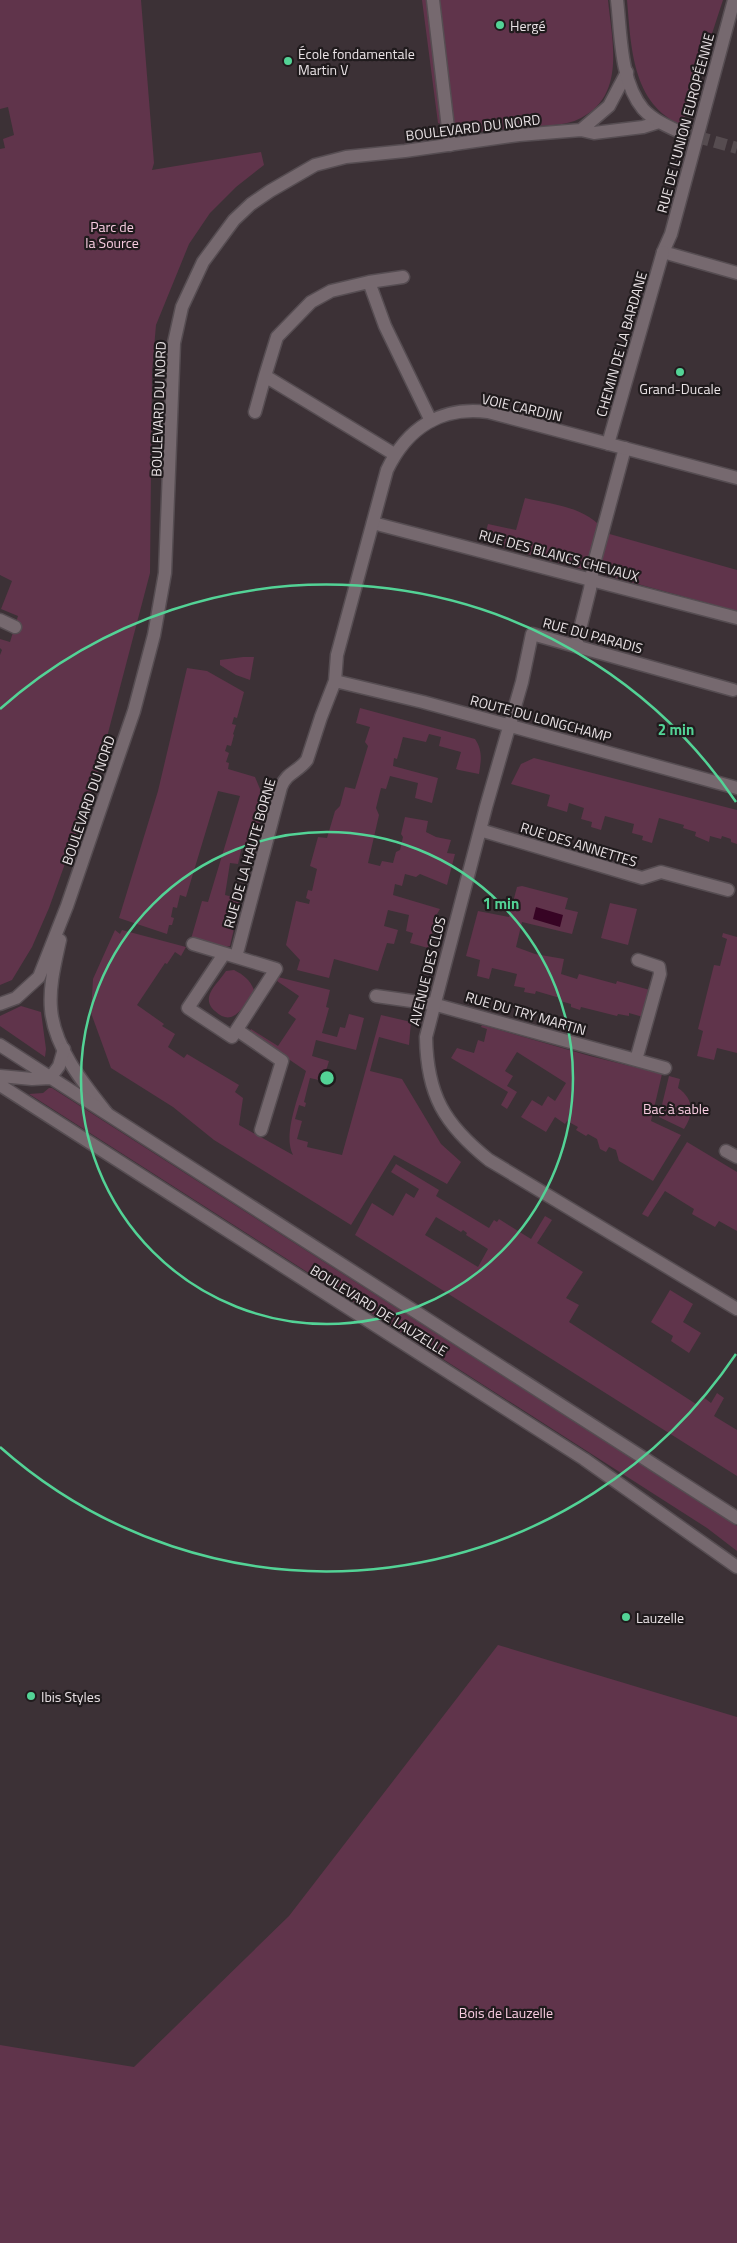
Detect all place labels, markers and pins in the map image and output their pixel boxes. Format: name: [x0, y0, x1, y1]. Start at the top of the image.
place label: Hergé: [510, 15, 545, 36]
marker: Hergé: [494, 19, 506, 31]
place label: École fondamentale Martin V: [298, 43, 415, 80]
marker: École fondamentale Martin V: [282, 55, 294, 67]
marker: Grand-Ducale: [674, 366, 686, 378]
place label: Grand-Ducale: [639, 378, 721, 399]
centre of rings: [318, 1069, 336, 1087]
place label: Lauzelle: [636, 1607, 684, 1628]
marker: Lauzelle: [620, 1611, 632, 1623]
place label: Ibis Styles: [41, 1686, 100, 1707]
marker: Ibis Styles: [25, 1690, 37, 1702]

